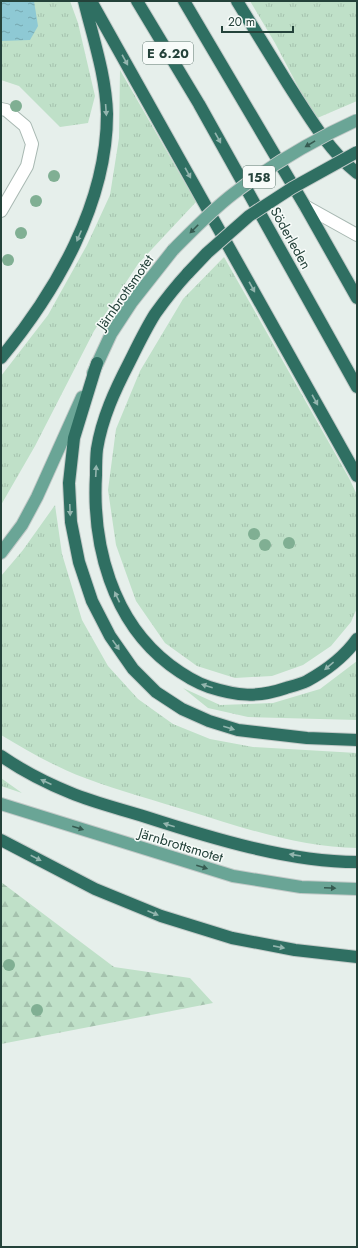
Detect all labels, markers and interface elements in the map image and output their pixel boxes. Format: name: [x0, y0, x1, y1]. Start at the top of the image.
scale bar: [222, 8, 293, 34]
text: 20 m: [228, 13, 255, 31]
road number: E 6.20: [143, 42, 193, 64]
one-way arrow: [121, 54, 128, 66]
one-way arrow: [102, 104, 109, 116]
one-way arrow: [214, 132, 221, 144]
one-way arrow: [304, 141, 316, 148]
road number: 158: [243, 166, 275, 188]
one-way arrow: [185, 167, 192, 179]
street label: Söderleden: [266, 203, 316, 273]
one-way arrow: [189, 224, 199, 234]
one-way arrow: [75, 230, 82, 242]
street label: Järnbrottsmotet: [91, 250, 159, 335]
one-way arrow: [248, 281, 255, 293]
one-way arrow: [312, 394, 318, 406]
one-way arrow: [93, 464, 99, 477]
one-way arrow: [67, 504, 74, 516]
one-way arrow: [114, 592, 120, 603]
one-way arrow: [112, 639, 120, 650]
one-way arrow: [324, 661, 334, 670]
one-way arrow: [201, 683, 213, 689]
one-way arrow: [223, 725, 235, 731]
one-way arrow: [41, 779, 52, 785]
one-way arrow: [163, 821, 175, 827]
street label: Järnbrottsmotet: [134, 822, 226, 868]
one-way arrow: [73, 825, 85, 831]
one-way arrow: [289, 852, 301, 858]
one-way arrow: [30, 855, 41, 861]
one-way arrow: [197, 864, 209, 870]
one-way arrow: [324, 885, 336, 892]
one-way arrow: [148, 910, 159, 916]
one-way arrow: [273, 944, 285, 950]

